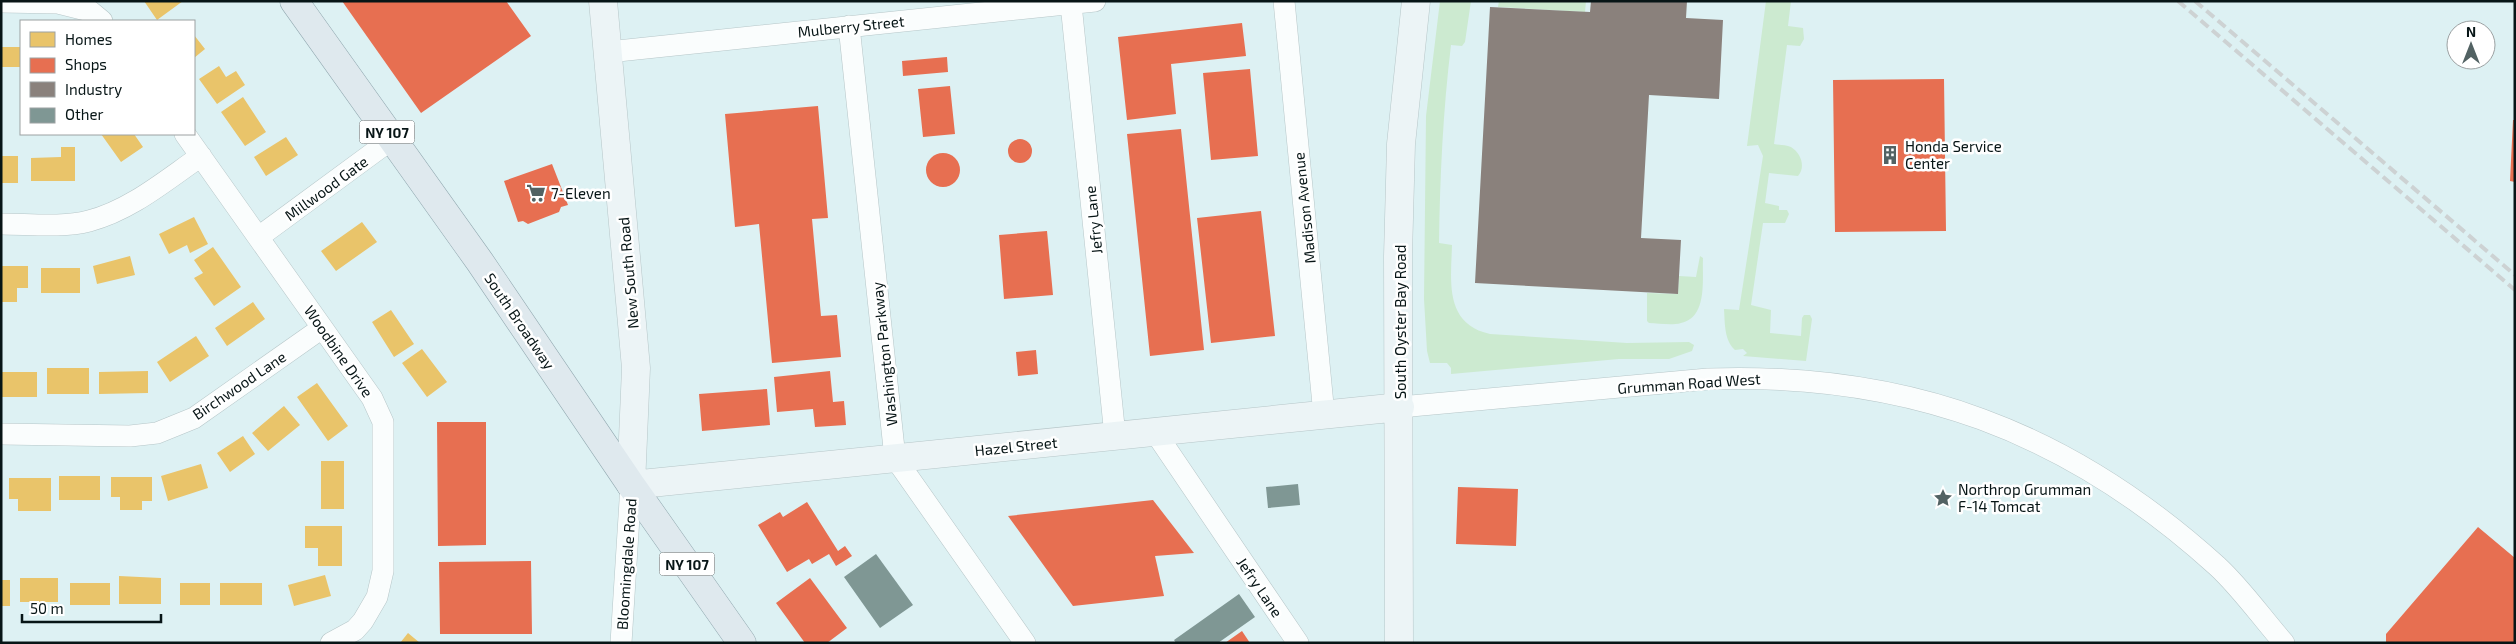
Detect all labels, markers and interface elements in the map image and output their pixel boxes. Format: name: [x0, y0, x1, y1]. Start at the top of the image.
street label: Mulberry Street: [797, 11, 906, 41]
legend: [20, 20, 195, 135]
north arrow: [2446, 20, 2496, 70]
text: N: [2466, 23, 2476, 40]
text: Homes: [65, 30, 112, 48]
text: Shops: [65, 55, 107, 73]
text: Industry: [65, 80, 122, 98]
text: Other: [65, 105, 104, 123]
road number: NY 107: [360, 120, 414, 144]
place label: Honda Service Center: [1905, 137, 2002, 172]
building icon: Honda Service Center: [1879, 144, 1901, 166]
street label: Madison Avenue: [1289, 151, 1319, 265]
street label: Millwood Gate: [281, 152, 371, 224]
supermarket icon: 7-Eleven: [525, 182, 547, 204]
place label: 7-Eleven: [551, 184, 611, 202]
street label: Jefry Lane: [1080, 185, 1106, 255]
street label: New South Road: [614, 217, 642, 329]
street label: South Oyster Bay Road: [1391, 245, 1409, 399]
street label: South Broadway: [481, 269, 559, 373]
street label: Washington Parkway: [867, 281, 901, 427]
street label: Woodbine Drive: [301, 302, 377, 400]
street label: Birchwood Lane: [189, 347, 289, 423]
street label: Grumman Road West: [1617, 369, 1762, 397]
street label: Hazel Street: [974, 433, 1059, 459]
place label: Northrop Grumman F-14 Tomcat: [1958, 480, 2091, 515]
place icon: Northrop Grumman F-14 Tomcat: [1932, 487, 1954, 509]
street label: Bloomingdale Road: [612, 498, 640, 630]
road number: NY 107: [660, 552, 714, 576]
street label: Jefry Lane: [1233, 554, 1287, 620]
scale bar: [22, 592, 161, 624]
text: 50 m: [30, 599, 64, 617]

